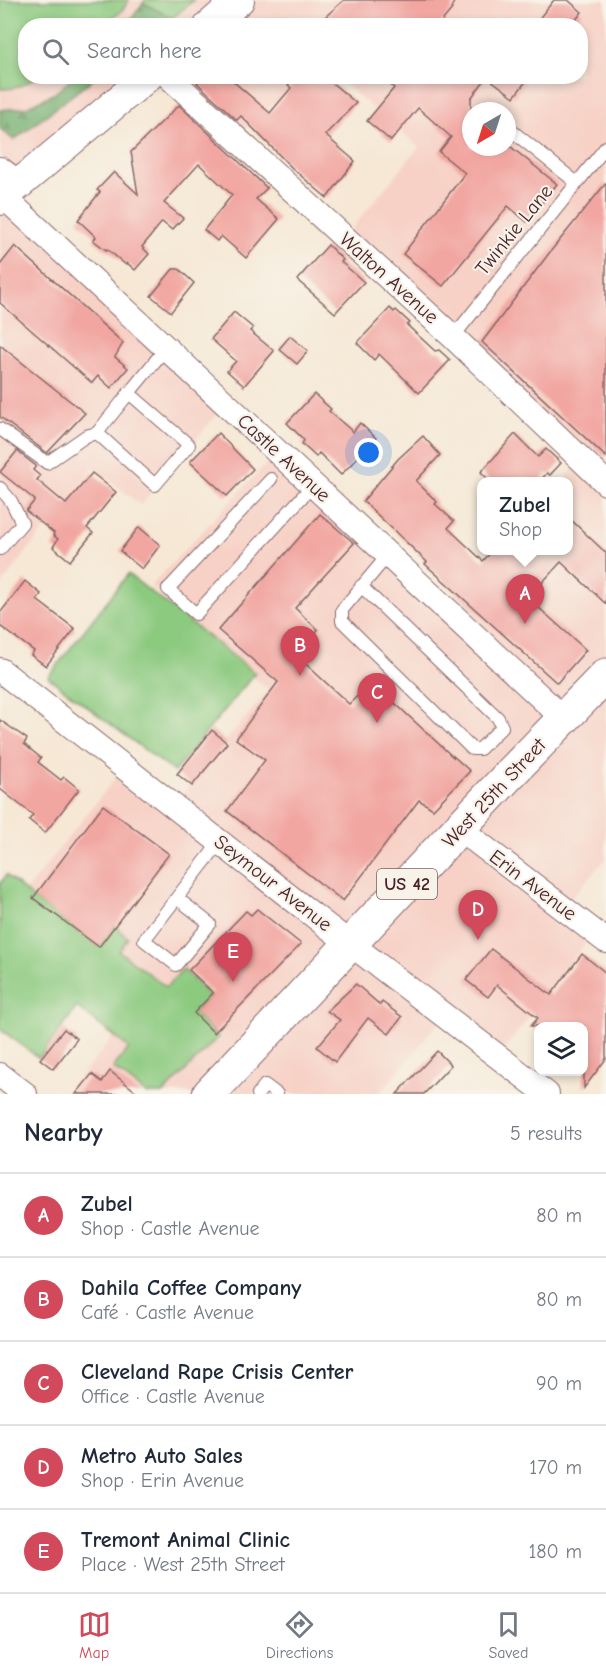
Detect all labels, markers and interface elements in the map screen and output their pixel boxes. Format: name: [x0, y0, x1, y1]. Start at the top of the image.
search box: [18, 18, 588, 84]
icon: search: [39, 35, 72, 68]
text: Search here: [87, 38, 202, 64]
north arrow: [462, 102, 516, 156]
street label: Twinkie Lane: [470, 180, 558, 280]
street label: Walton Avenue: [335, 228, 443, 328]
street label: Castle Avenue: [233, 409, 335, 507]
your location: [354, 438, 383, 467]
popup: [477, 477, 573, 555]
text: Zubel: [499, 492, 551, 518]
text: Shop: [499, 518, 542, 541]
pin: A: [506, 574, 544, 624]
pin: B: [280, 626, 320, 676]
pin: C: [358, 674, 397, 723]
street label: West 25th Street: [437, 733, 551, 852]
street label: Seymour Avenue: [210, 830, 336, 936]
street label: Erin Avenue: [485, 845, 581, 925]
road number: US 42: [377, 869, 437, 899]
pin: D: [458, 890, 498, 940]
pin: E: [214, 932, 252, 982]
map controls: [534, 1022, 588, 1076]
button: layers: [534, 1022, 588, 1076]
text: Nearby: [24, 1118, 103, 1148]
text: 5 results: [510, 1122, 582, 1145]
text: Zubel: [81, 1191, 133, 1217]
text: A: [38, 1204, 49, 1227]
text: 80 m: [536, 1204, 582, 1227]
text: Shop · Castle Avenue: [81, 1217, 259, 1240]
text: Dahila Coffee Company: [81, 1275, 301, 1301]
text: B: [37, 1288, 50, 1311]
text: 80 m: [536, 1288, 582, 1311]
text: Café · Castle Avenue: [81, 1301, 254, 1324]
text: Cleveland Rape Crisis Center: [81, 1359, 353, 1385]
text: C: [37, 1372, 50, 1395]
text: 90 m: [536, 1372, 582, 1395]
text: Office · Castle Avenue: [81, 1385, 265, 1408]
text: Metro Auto Sales: [81, 1443, 242, 1469]
text: D: [37, 1456, 50, 1479]
text: 170 m: [529, 1456, 582, 1479]
text: Shop · Erin Avenue: [81, 1469, 244, 1492]
text: Tremont Animal Clinic: [81, 1527, 290, 1553]
text: E: [38, 1540, 49, 1563]
text: 180 m: [528, 1540, 582, 1563]
text: Place · West 25th Street: [81, 1553, 285, 1576]
tab: Map: [78, 1608, 111, 1662]
tab: Directions: [266, 1608, 333, 1662]
tab: Saved: [488, 1608, 528, 1662]

